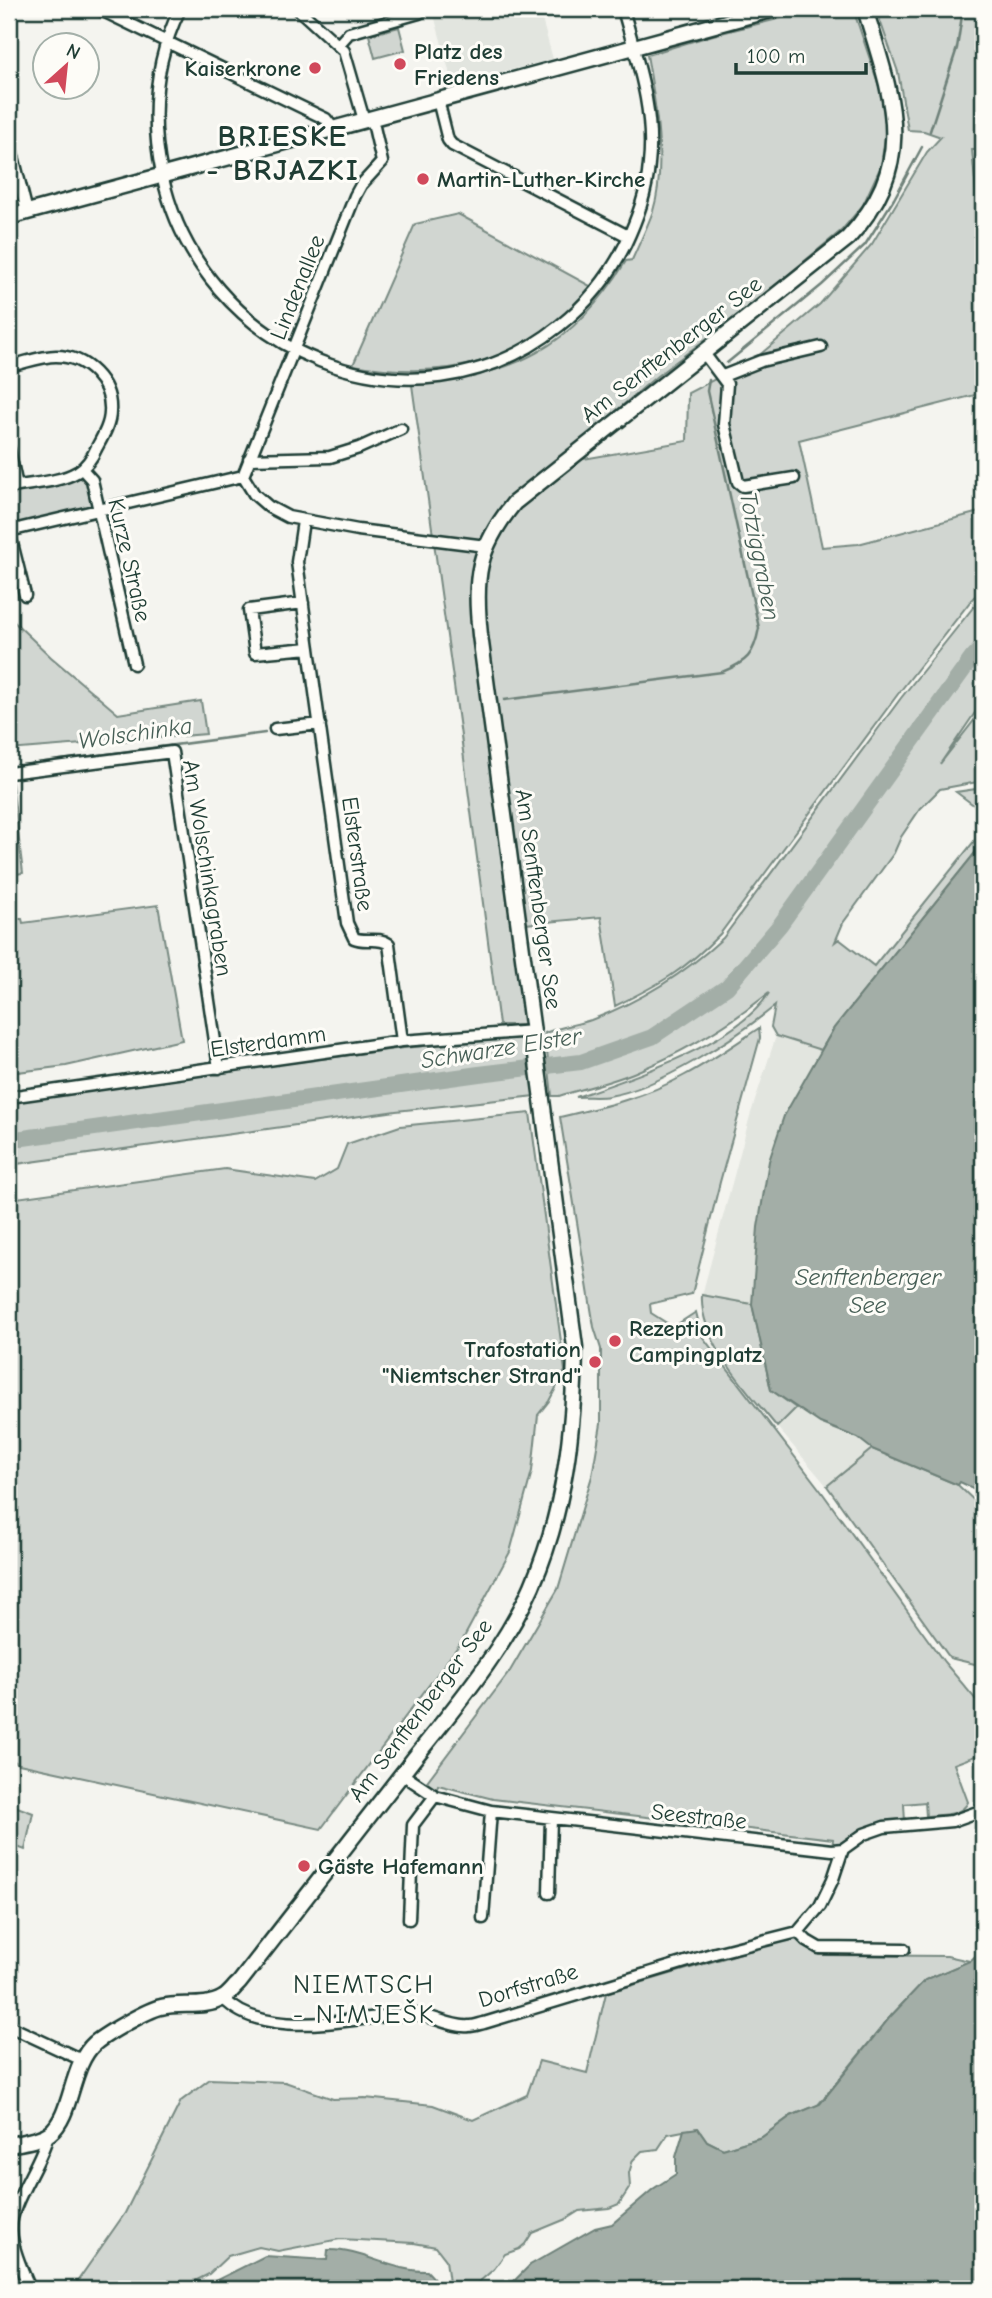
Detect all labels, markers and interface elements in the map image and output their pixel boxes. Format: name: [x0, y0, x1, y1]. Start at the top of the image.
north arrow: [32, 32, 102, 102]
scale bar: [736, 32, 866, 76]
place label: Platz des Friedens: [414, 38, 503, 91]
text: N: [63, 39, 84, 64]
text: 100 m: [747, 44, 805, 68]
place label: Kaiserkrone: [185, 55, 301, 82]
marker: Platz des Friedens: [392, 56, 408, 72]
marker: Kaiserkrone: [307, 60, 323, 76]
district label: BRIESKE - BRJAZKI: [206, 119, 360, 188]
place label: Martin-Luther-Kirche: [437, 166, 645, 193]
marker: Martin-Luther-Kirche: [415, 171, 431, 187]
street label: Lindenallee: [264, 231, 331, 344]
street label: Am Senftenberger See: [575, 270, 767, 428]
water label: Totziggraben: [734, 489, 786, 623]
street label: Kurze Straße: [102, 496, 157, 624]
water label: Wolschinka: [76, 711, 194, 755]
street label: Am Wolschinkagraben: [177, 758, 238, 978]
street label: Am Senftenberger See: [510, 787, 567, 1011]
street label: Elsterstraße: [336, 795, 379, 913]
street label: Elsterdamm: [209, 1020, 328, 1063]
water label: Schwarze Elster: [419, 1021, 585, 1075]
water label: Senftenberger See: [795, 1263, 942, 1319]
place label: Rezeption Campingplatz: [629, 1315, 762, 1368]
marker: Rezeption Campingplatz: [607, 1333, 623, 1349]
place label: Trafostation "Niemtscher Strand": [382, 1336, 581, 1389]
marker: Trafostation "Niemtscher Strand": [587, 1354, 603, 1370]
street label: Am Senftenberger See: [343, 1613, 498, 1807]
street label: Seestraße: [650, 1798, 748, 1835]
place label: Gäste Hafemann: [318, 1853, 483, 1880]
marker: Gäste Hafemann: [296, 1858, 312, 1874]
street label: Dorfstraße: [475, 1958, 581, 2013]
district label: NIEMTSCH - NIMJEŠK: [293, 1970, 435, 2030]

